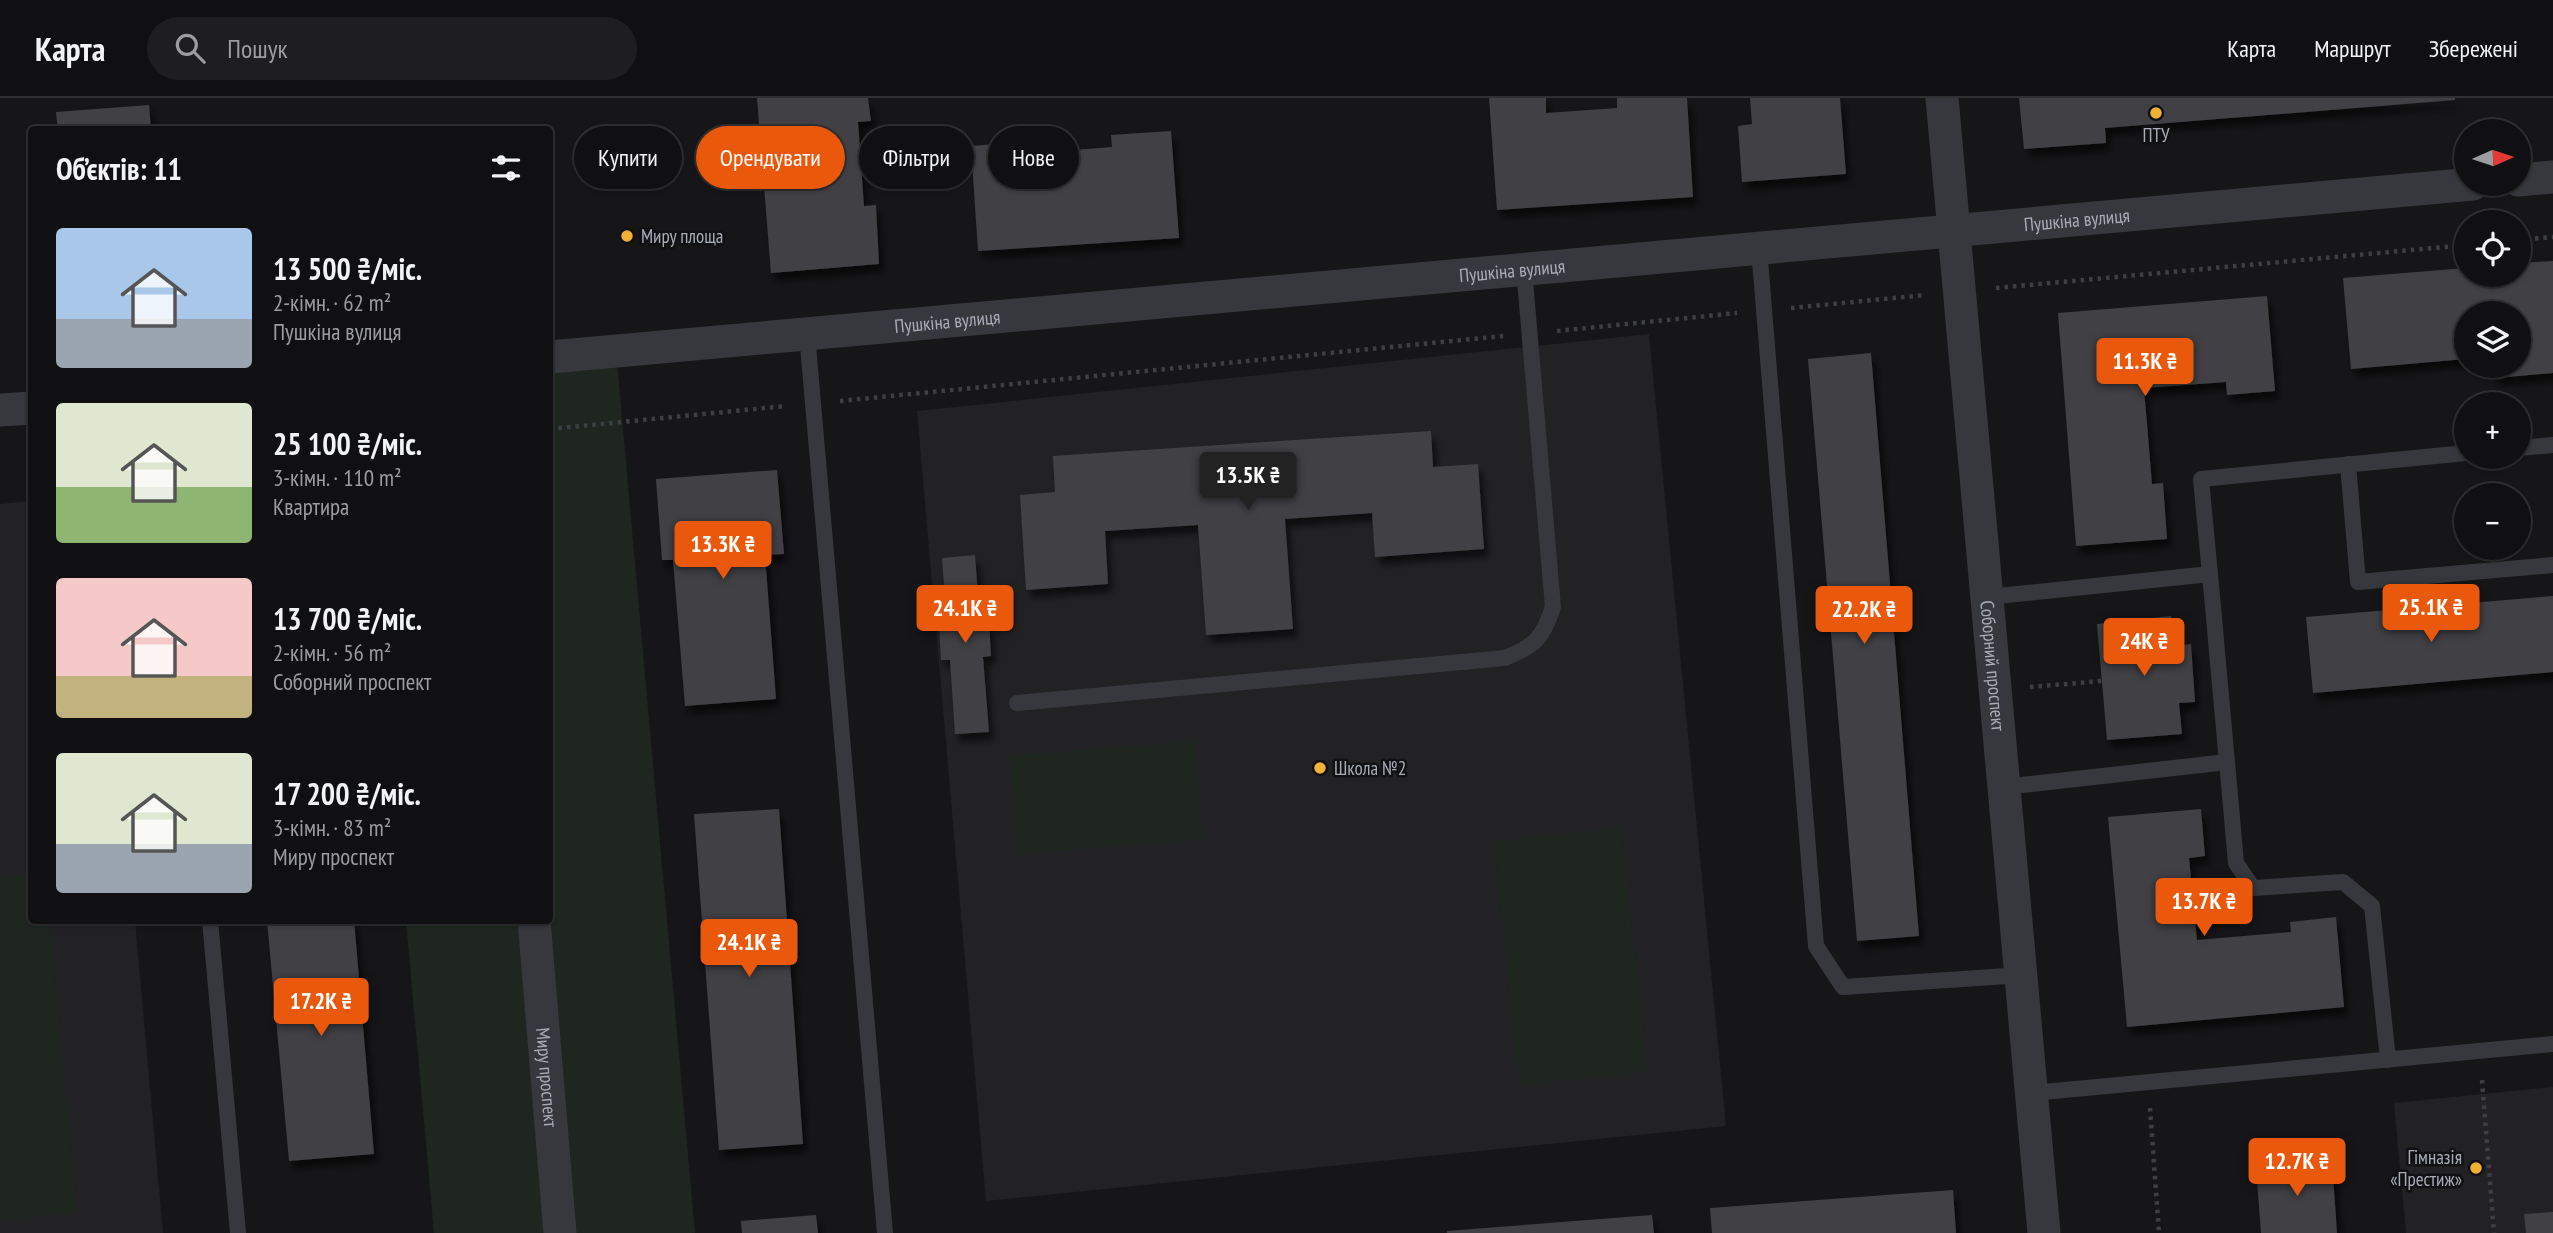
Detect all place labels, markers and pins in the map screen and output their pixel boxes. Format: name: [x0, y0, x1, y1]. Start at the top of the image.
marker: ПТУ: [2148, 105, 2164, 121]
place label: ПТУ: [2142, 123, 2170, 147]
place label: Миру площа: [641, 224, 723, 248]
marker: Миру площа: [619, 228, 635, 244]
pin: 11.3K ₴: [2080, 338, 2210, 398]
pin: 13.5K ₴: [1183, 452, 1313, 512]
pin: 13.3K ₴: [658, 522, 788, 581]
pin: 25.1K ₴: [2366, 584, 2496, 644]
pin: 24.1K ₴: [900, 586, 1030, 645]
pin: 22.2K ₴: [1799, 587, 1929, 646]
pin: 24K ₴: [2095, 618, 2193, 678]
place label: Школа №2: [1334, 756, 1406, 780]
marker: Школа №2: [1312, 760, 1328, 776]
pin: 13.7K ₴: [2139, 878, 2269, 938]
pin: 24.1K ₴: [684, 920, 814, 979]
pin: 17.2K ₴: [256, 978, 386, 1038]
pin: 12.7K ₴: [2232, 1138, 2362, 1198]
place label: Гімназія «Престиж»: [2390, 1145, 2462, 1191]
marker: Гімназія «Престиж»: [2468, 1160, 2484, 1176]

